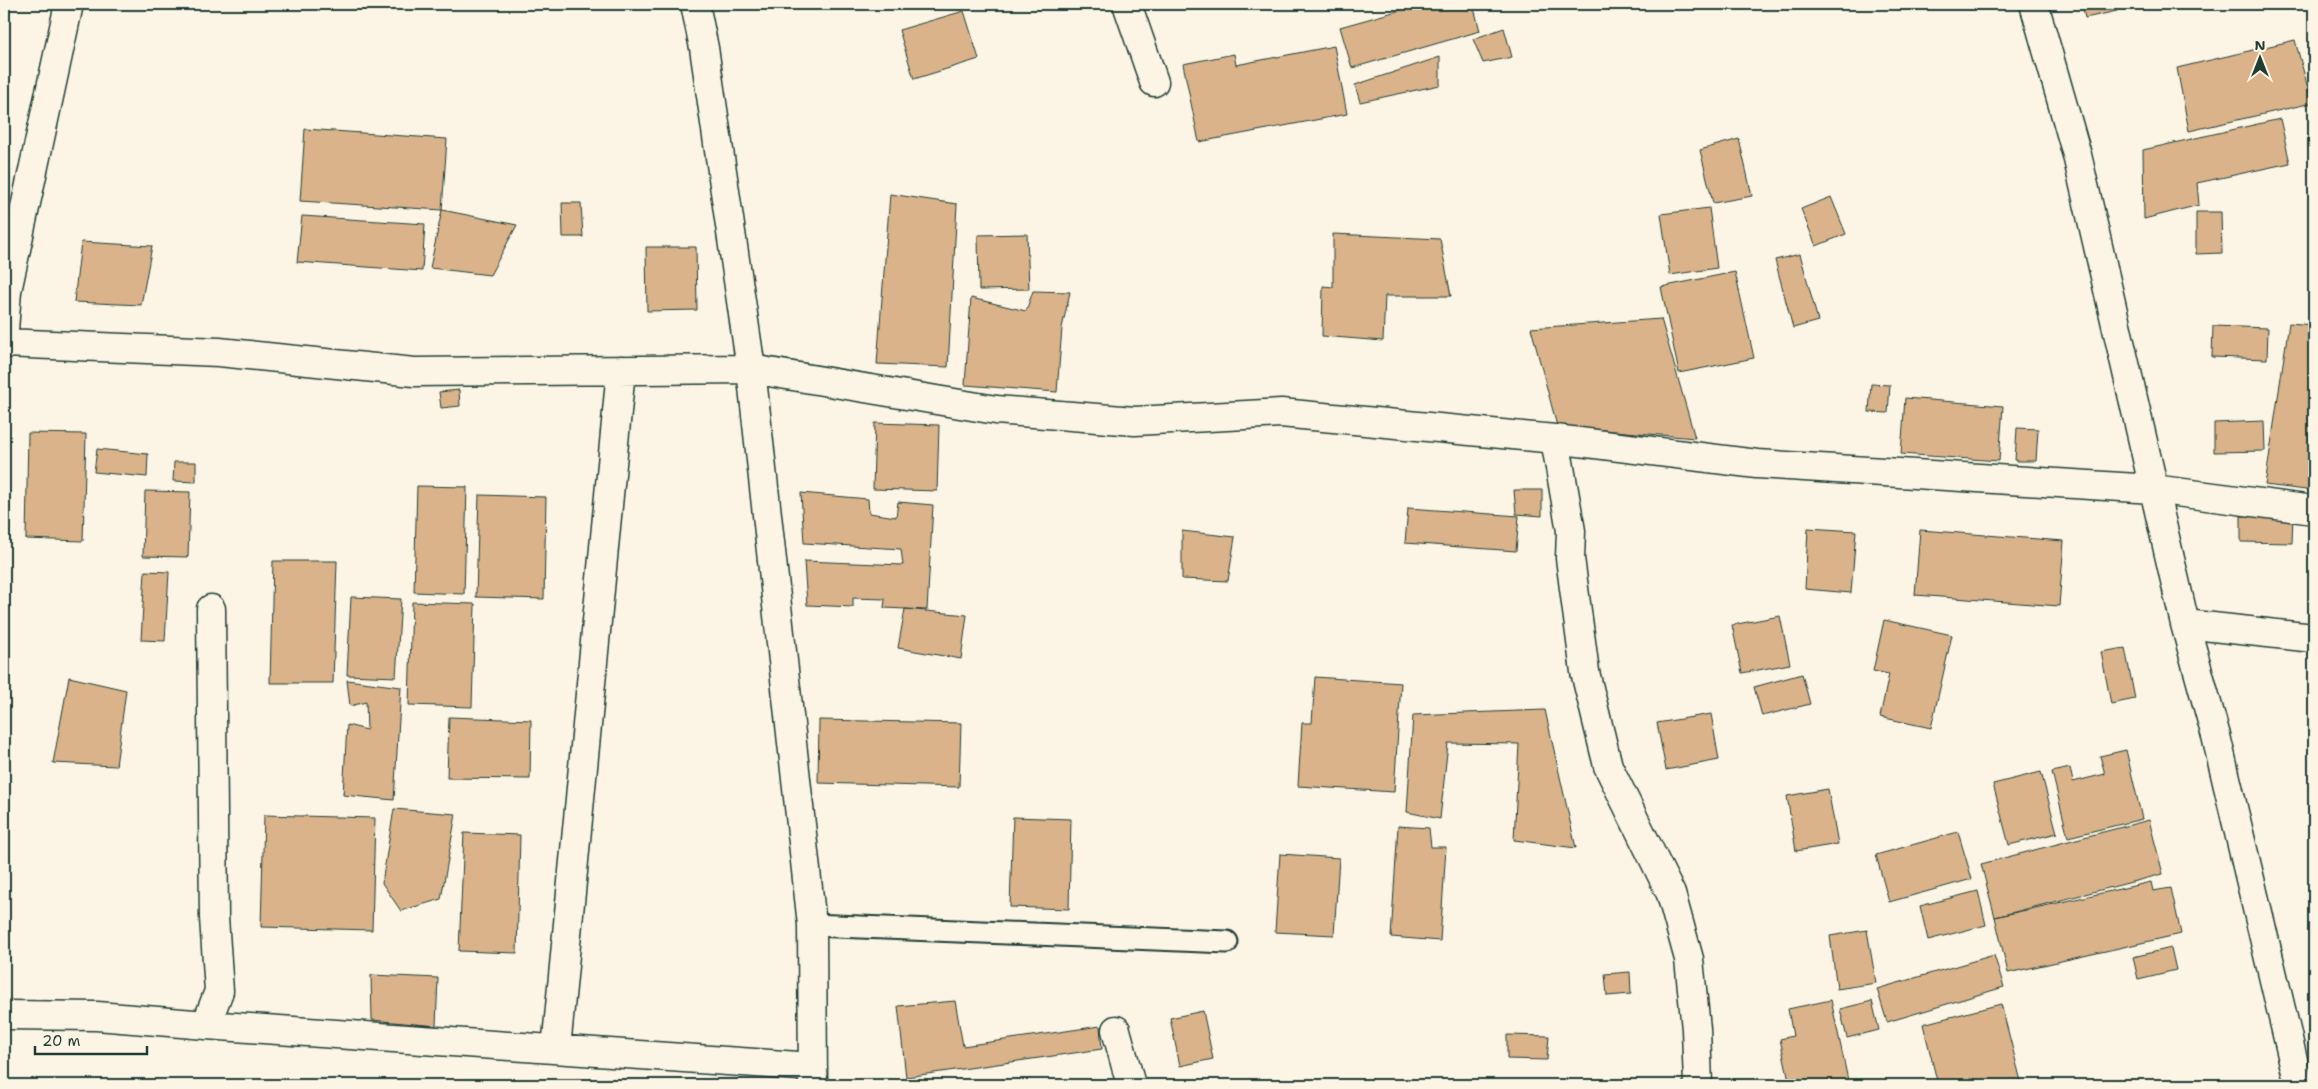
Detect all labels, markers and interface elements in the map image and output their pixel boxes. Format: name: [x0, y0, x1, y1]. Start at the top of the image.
north arrow: [2236, 32, 2286, 82]
text: N: [2254, 36, 2266, 54]
scale bar: [35, 1024, 148, 1056]
text: 20 m: [42, 1031, 81, 1051]

